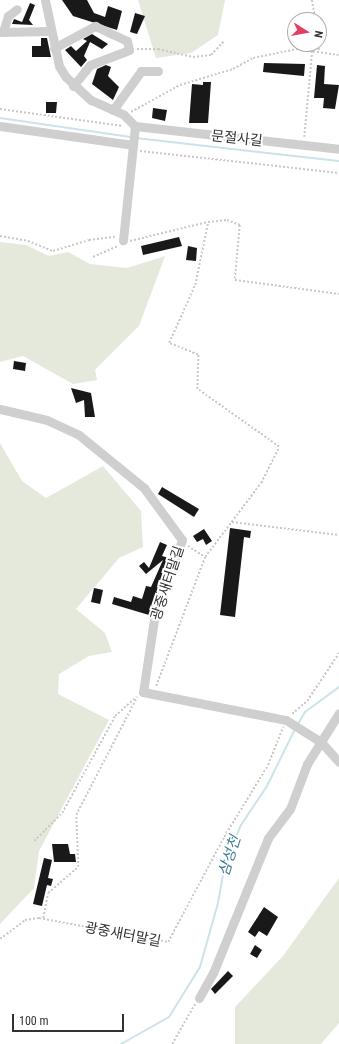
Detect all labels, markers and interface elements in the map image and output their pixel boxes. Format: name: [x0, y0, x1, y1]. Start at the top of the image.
north arrow: [287, 12, 327, 52]
text: N: [311, 30, 325, 39]
street label: 문절사길: [211, 127, 263, 149]
street label: 광중새터말길: [147, 544, 187, 622]
water label: 삼성천: [215, 834, 245, 878]
street label: 광중새터말길: [83, 918, 163, 950]
scale bar: [14, 1006, 126, 1032]
text: 100 m: [19, 1014, 49, 1028]

